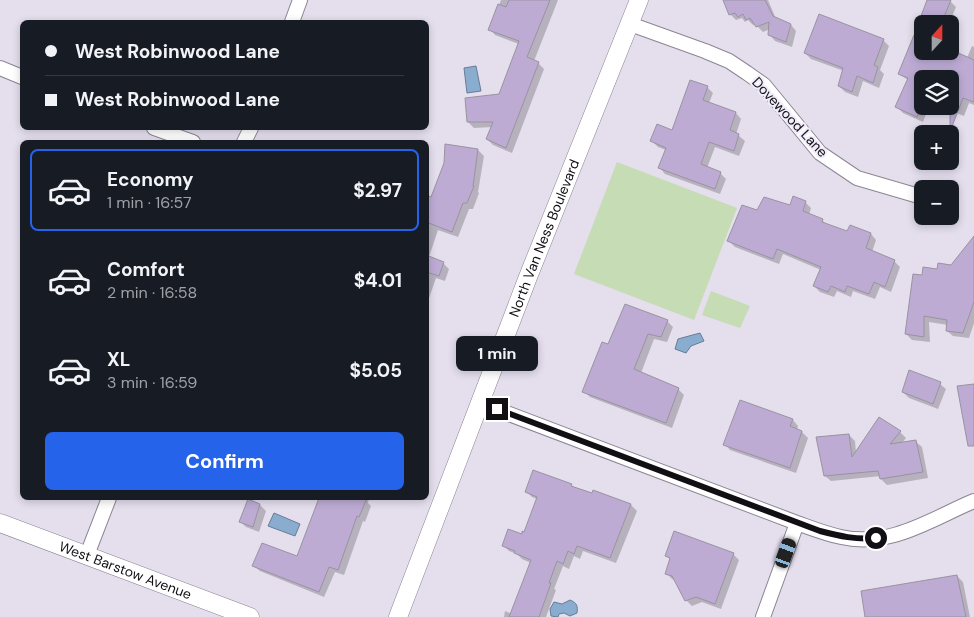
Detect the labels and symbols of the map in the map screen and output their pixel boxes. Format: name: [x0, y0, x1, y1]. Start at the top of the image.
north arrow: [914, 15, 959, 60]
street label: Dovewood Lane: [748, 73, 832, 161]
street label: North Van Ness Boulevard: [505, 157, 583, 319]
callout: 1 min: [456, 336, 538, 372]
route end: [486, 398, 508, 420]
route start: [865, 527, 887, 549]
car: [773, 536, 798, 570]
street label: West Barstow Avenue: [57, 537, 194, 603]

